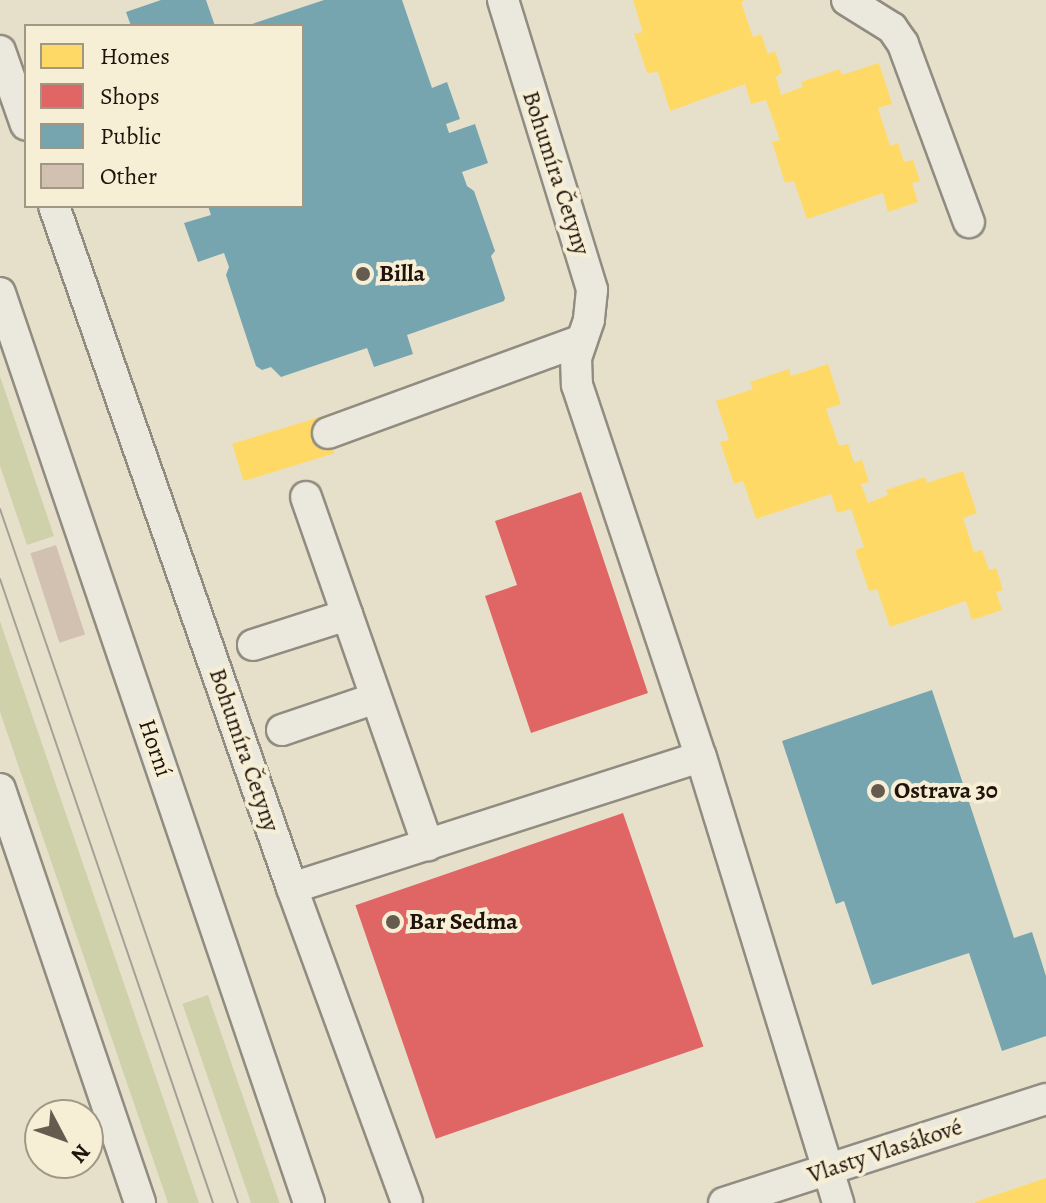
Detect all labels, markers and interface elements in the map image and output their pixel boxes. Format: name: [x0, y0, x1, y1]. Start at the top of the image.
legend: [24, 24, 304, 208]
text: Homes: [100, 40, 170, 72]
text: Shops: [100, 80, 160, 112]
street label: Bohumíra Četyny: [516, 87, 596, 259]
text: Public: [100, 120, 161, 152]
text: Other: [100, 160, 157, 192]
place label: Billa: [379, 260, 425, 288]
marker: Billa: [354, 265, 372, 283]
street label: Bohumíra Četyny: [203, 665, 285, 835]
street label: Horní: [132, 716, 178, 780]
place label: Ostrava 30: [894, 777, 998, 805]
marker: Ostrava 30: [869, 782, 887, 800]
place label: Bar Sedma: [409, 908, 518, 936]
marker: Bar Sedma: [384, 913, 402, 931]
north arrow: [24, 1099, 104, 1179]
street label: Vlasty Vlasákové: [804, 1112, 966, 1190]
text: N: [64, 1138, 97, 1169]

